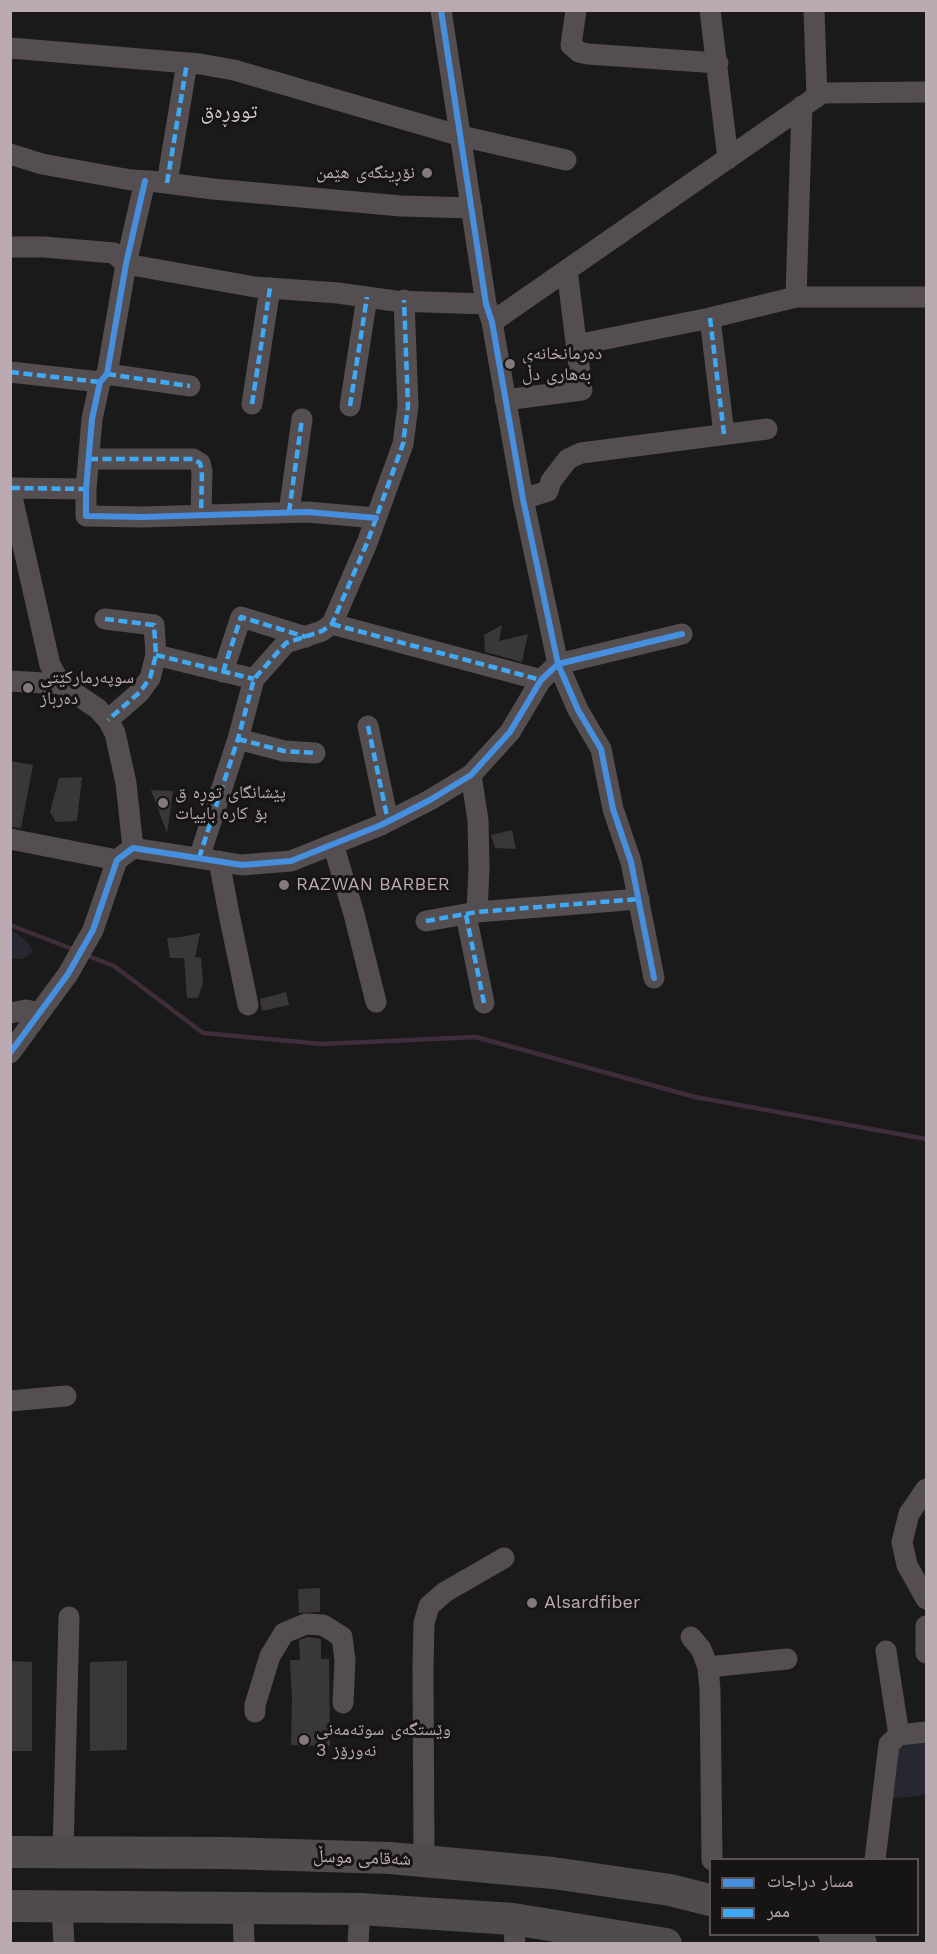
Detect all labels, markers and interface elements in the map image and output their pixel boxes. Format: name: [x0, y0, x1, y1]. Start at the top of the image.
district label: تووڕەق: [200, 99, 258, 125]
place label: نۆڕینگەی هێمن: [316, 162, 415, 184]
marker: نۆڕینگەی هێمن: [420, 166, 434, 180]
place label: دەرمانخانەی بەهاری دڵ: [522, 343, 602, 386]
marker: دەرمانخانەی بەهاری دڵ: [503, 357, 517, 371]
place label: سوپەرمارکێتی دەرباز: [40, 667, 134, 710]
marker: سوپەرمارکێتی دەرباز: [21, 681, 35, 695]
place label: پێشانگای توڕه ق بۆ کاره باییات: [175, 782, 286, 824]
marker: پێشانگای توڕه ق بۆ کاره باییات: [156, 796, 170, 810]
place label: RAZWAN BARBER: [296, 874, 450, 896]
marker: RAZWAN BARBER: [277, 878, 291, 892]
place label: Alsardfiber: [544, 1592, 640, 1614]
marker: Alsardfiber: [525, 1596, 539, 1610]
place label: وێستگەی سوتەمەنی نەورۆز 3: [316, 1719, 451, 1762]
marker: وێستگەی سوتەمەنی نەورۆز 3: [297, 1733, 311, 1747]
street label: شەقامی موسڵ: [313, 1845, 411, 1871]
legend: [709, 1858, 919, 1936]
text: مسار دراجات: [767, 1870, 853, 1891]
text: ممر: [767, 1900, 790, 1921]

